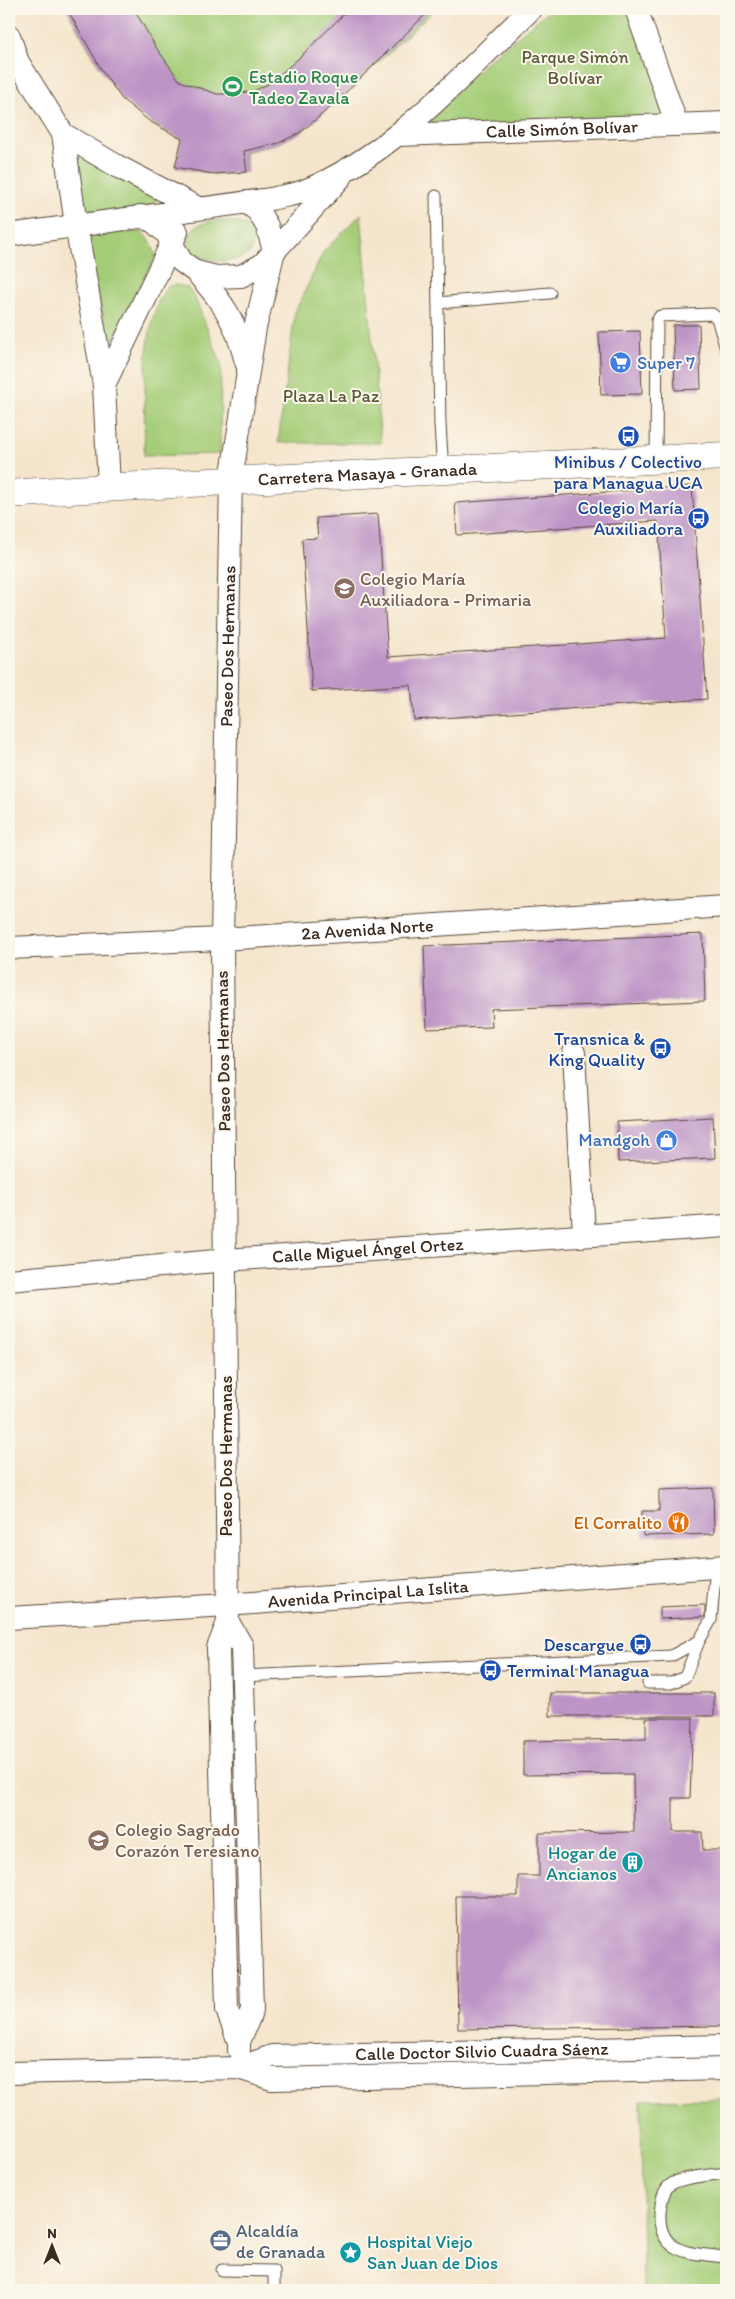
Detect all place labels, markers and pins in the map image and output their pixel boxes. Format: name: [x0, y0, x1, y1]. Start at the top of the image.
place label: Estadio Roque Tadeo Zavala: [249, 66, 358, 109]
sports icon: Estadio Roque Tadeo Zavala: [221, 75, 245, 99]
supermarket icon: Super 7: [609, 351, 633, 375]
place label: Super 7: [637, 352, 695, 374]
bus stop icon: Minibus / Colectivo para Managua UCA: [616, 425, 640, 449]
place label: Minibus / Colectivo para Managua UCA: [553, 451, 703, 494]
place label: Colegio María Auxiliadora: [577, 497, 684, 540]
bus stop icon: Colegio María Auxiliadora: [687, 506, 711, 530]
place label: Colegio María Auxiliadora - Primaria: [360, 568, 532, 611]
school or university icon: Colegio María Auxiliadora - Primaria: [332, 577, 356, 601]
place label: Transnica & King Quality: [548, 1028, 646, 1071]
bus stop icon: Transnica & King Quality: [649, 1037, 673, 1061]
shop icon: Mandgoh: [654, 1128, 678, 1152]
place label: Mandgoh: [579, 1129, 650, 1151]
restaurant icon: El Corralito: [666, 1511, 690, 1535]
place label: El Corralito: [574, 1512, 662, 1534]
bus stop icon: Descargue: [628, 1633, 652, 1657]
place label: Descargue: [543, 1634, 624, 1656]
bus stop icon: Terminal Managua: [479, 1659, 503, 1683]
place label: Terminal Managua: [507, 1660, 650, 1682]
place label: Colegio Sagrado Corazón Teresiano: [115, 1819, 259, 1862]
school or university icon: Colegio Sagrado Corazón Teresiano: [87, 1828, 111, 1852]
place label: Hogar de Ancianos: [546, 1842, 617, 1885]
building icon: Hogar de Ancianos: [621, 1851, 645, 1875]
place label: Alcaldía de Granada: [236, 2220, 326, 2263]
office icon: Alcaldía de Granada: [208, 2229, 232, 2253]
place label: Hospital Viejo San Juan de Dios: [367, 2231, 498, 2274]
place icon: Hospital Viejo San Juan de Dios: [339, 2240, 363, 2264]

